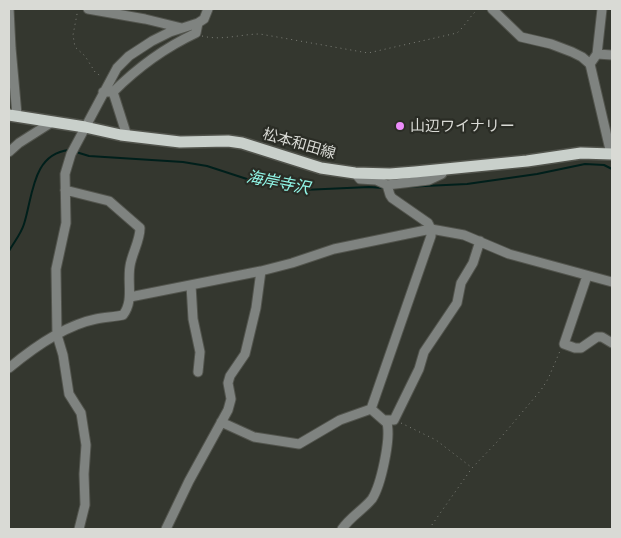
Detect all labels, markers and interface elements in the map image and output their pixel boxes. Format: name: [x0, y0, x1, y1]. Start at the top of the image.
place label: 山辺ワイナリー: [410, 117, 515, 135]
marker: 山辺ワイナリー: [394, 120, 406, 132]
street label: 松本和田線: [260, 125, 338, 163]
water label: 海岸寺沢: [245, 167, 311, 199]

